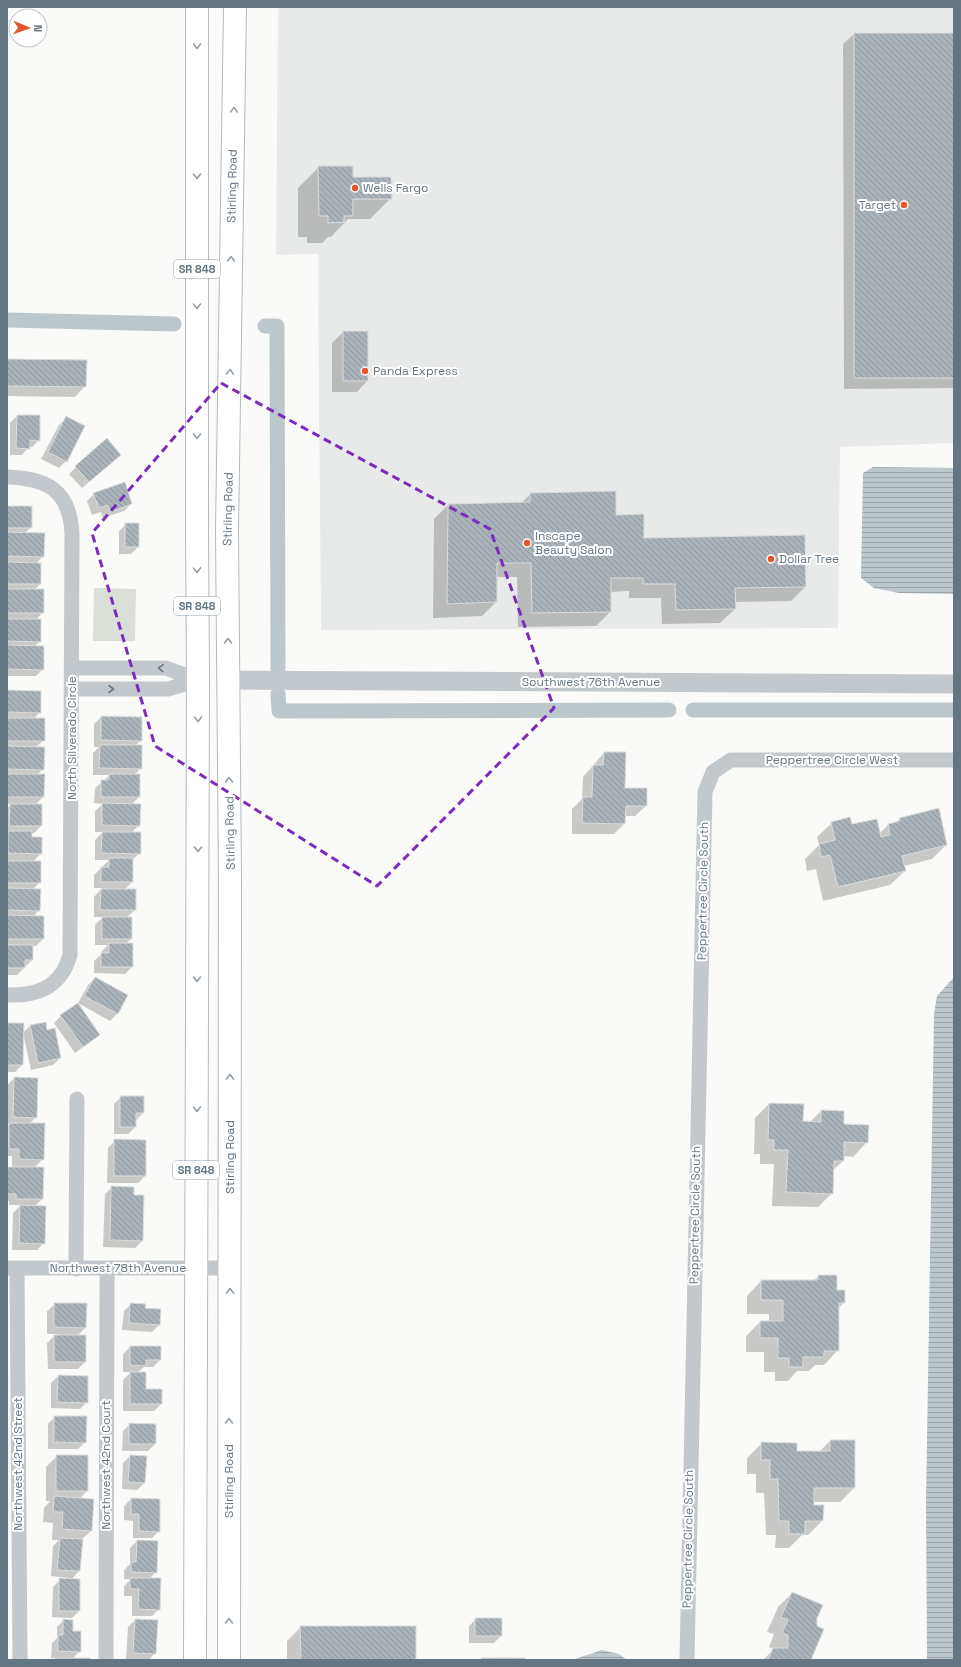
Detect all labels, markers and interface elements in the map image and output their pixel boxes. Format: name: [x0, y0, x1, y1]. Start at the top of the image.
north arrow: [8, 8, 48, 48]
text: N: [31, 24, 45, 32]
one-way arrow: [193, 43, 201, 49]
one-way arrow: [229, 107, 238, 113]
street label: Stirling Road: [223, 149, 241, 223]
one-way arrow: [193, 173, 201, 179]
place label: Wells Fargo: [363, 180, 428, 196]
marker: Wells Fargo: [350, 183, 360, 193]
place label: Target: [859, 197, 896, 213]
marker: Target: [899, 200, 909, 210]
one-way arrow: [227, 256, 235, 262]
road number: SR 848: [174, 260, 220, 278]
one-way arrow: [193, 303, 201, 309]
place label: Panda Express: [373, 363, 458, 379]
marker: Panda Express: [360, 366, 370, 376]
one-way arrow: [225, 369, 234, 375]
one-way arrow: [193, 433, 201, 439]
street label: Stirling Road: [219, 472, 237, 546]
place label: Inscape Beauty Salon: [535, 528, 612, 558]
marker: Inscape Beauty Salon: [522, 538, 532, 548]
place label: Dollar Tree: [779, 551, 839, 567]
marker: Dollar Tree: [766, 554, 776, 564]
one-way arrow: [193, 567, 201, 573]
road number: SR 848: [174, 597, 220, 615]
one-way arrow: [224, 638, 232, 644]
one-way arrow: [158, 664, 165, 673]
street label: Southwest 76th Avenue: [522, 674, 660, 690]
street label: North Silverado Circle: [64, 676, 80, 800]
one-way arrow: [108, 685, 114, 693]
one-way arrow: [194, 716, 202, 722]
street label: Peppertree Circle West: [766, 752, 898, 768]
one-way arrow: [225, 777, 233, 783]
street label: Stirling Road: [221, 796, 239, 870]
street label: Peppertree Circle South: [694, 822, 712, 960]
one-way arrow: [194, 846, 202, 852]
one-way arrow: [193, 976, 201, 982]
one-way arrow: [226, 1074, 234, 1080]
one-way arrow: [193, 1106, 201, 1112]
street label: Stirling Road: [222, 1120, 238, 1194]
street label: Peppertree Circle South: [686, 1146, 704, 1284]
road number: SR 848: [173, 1161, 219, 1179]
street label: Northwest 78th Avenue: [50, 1260, 186, 1276]
one-way arrow: [226, 1288, 234, 1294]
street label: Northwest 42nd Street: [10, 1397, 26, 1531]
street label: Northwest 42nd Court: [98, 1400, 114, 1530]
one-way arrow: [225, 1418, 233, 1424]
street label: Stirling Road: [221, 1444, 237, 1518]
street label: Peppertree Circle South: [679, 1470, 697, 1608]
one-way arrow: [225, 1618, 233, 1624]

